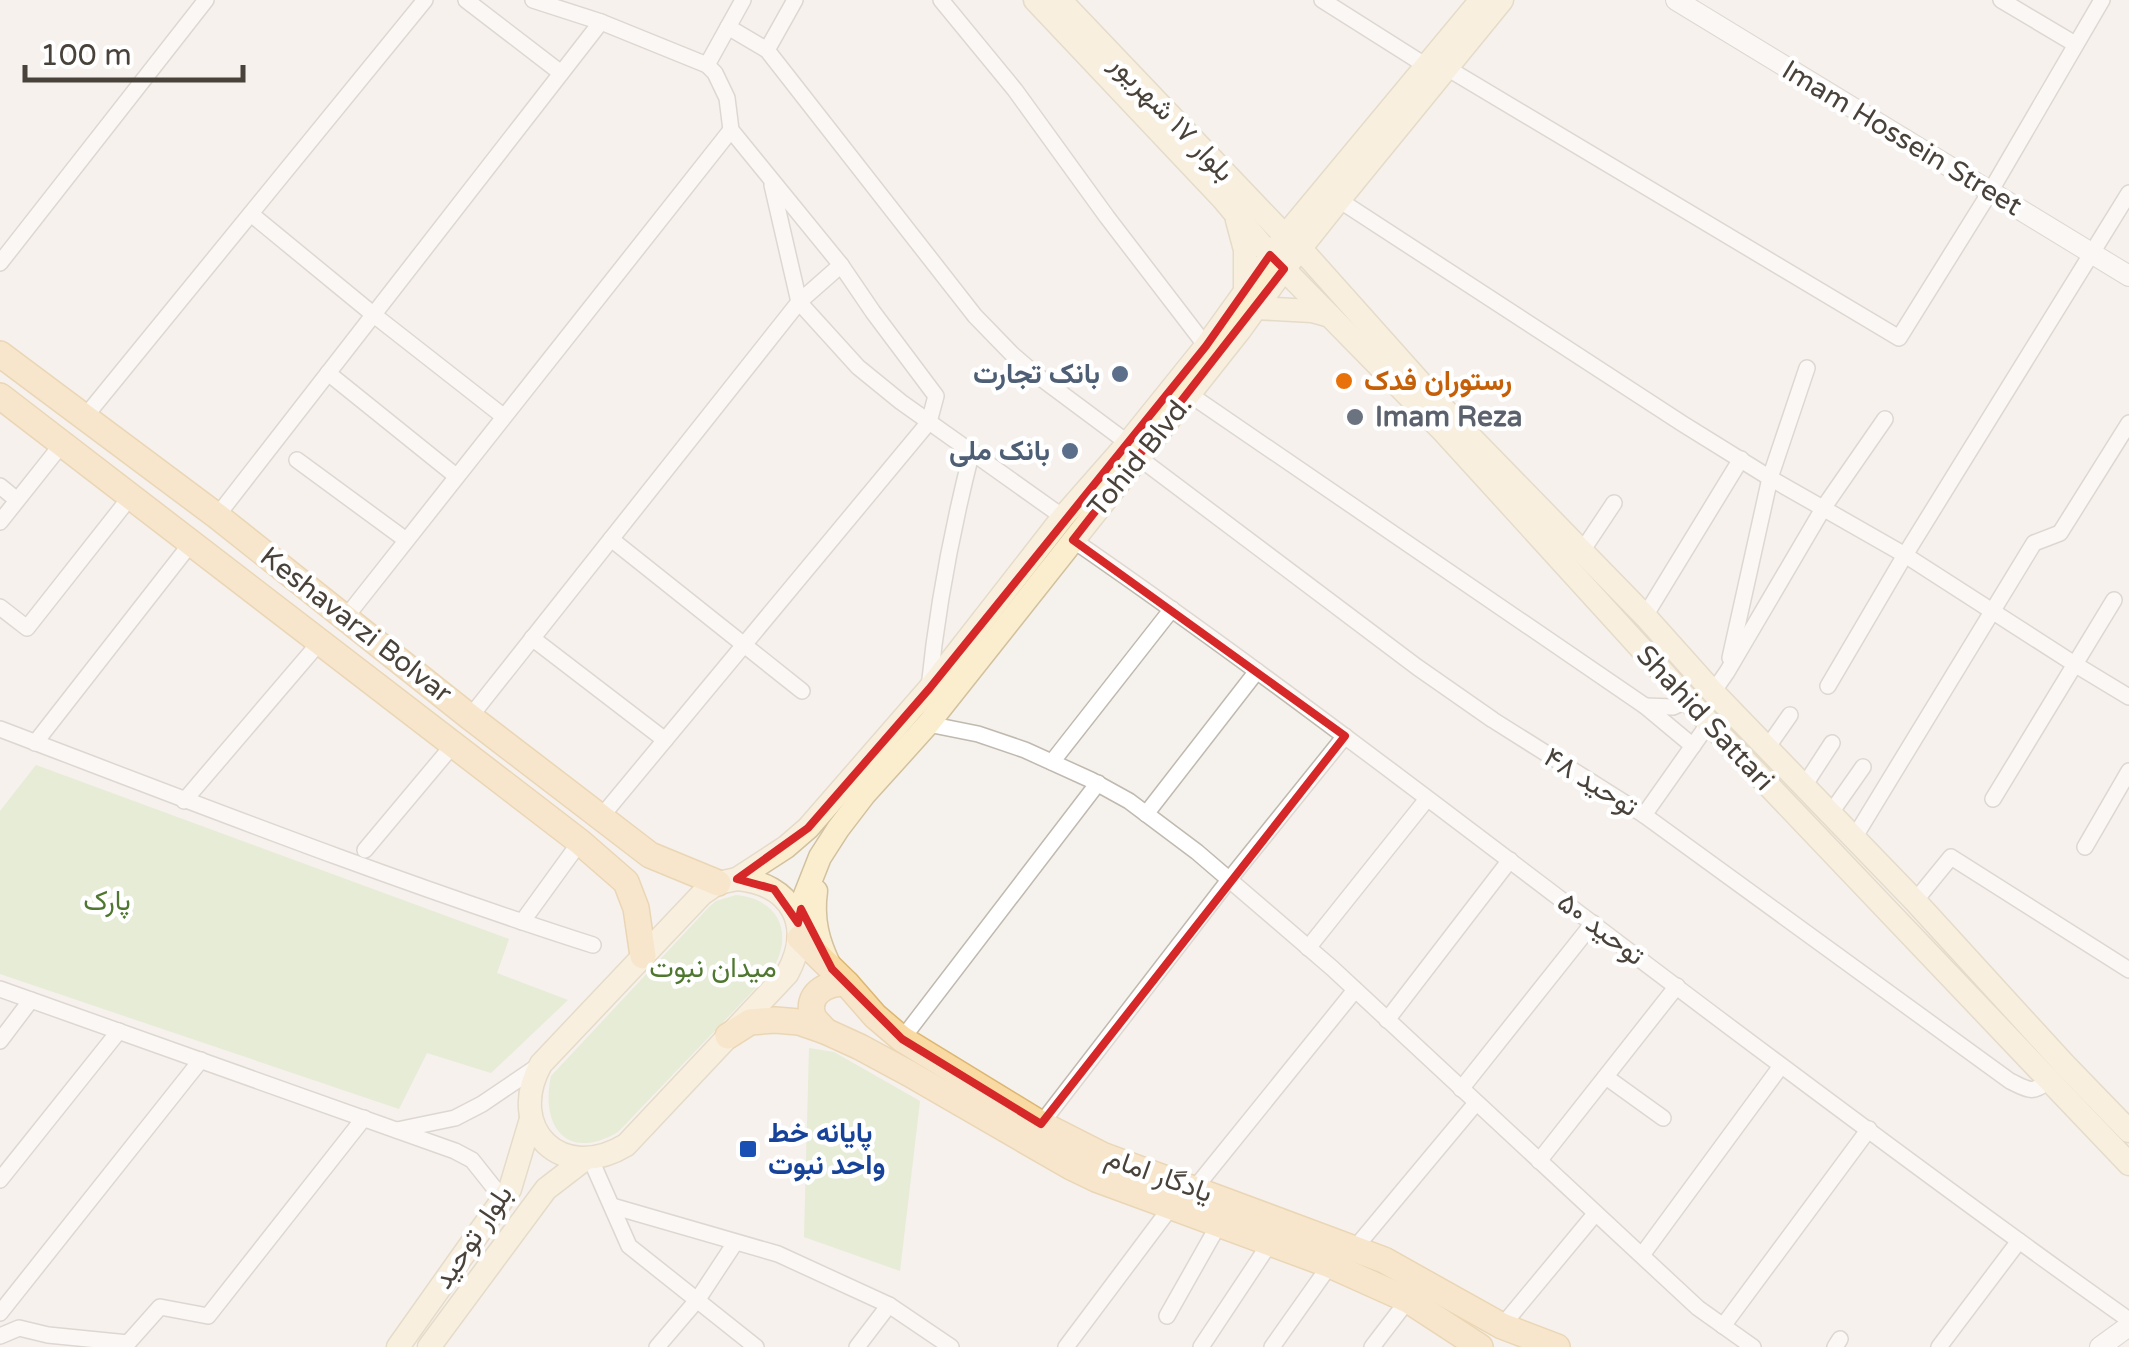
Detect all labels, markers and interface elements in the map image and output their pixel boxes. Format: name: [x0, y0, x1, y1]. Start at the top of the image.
scale bar: [25, 20, 242, 82]
text: 100 m: [40, 37, 132, 74]
street label: بلوار ۱۷ شهریور: [1102, 47, 1241, 189]
street label: Imam Hossein Street: [1776, 53, 2028, 223]
place label: بانک تجارت: [973, 357, 1100, 391]
marker: بانک تجارت: [1109, 363, 1131, 385]
place label: رستوران فدک: [1364, 364, 1512, 398]
marker: رستوران فدک: [1333, 370, 1355, 392]
street label: Tohid Blvd.: [1081, 388, 1199, 524]
place label: Imam Reza: [1375, 400, 1523, 434]
marker: Imam Reza: [1344, 406, 1366, 428]
place label: بانک ملی: [949, 434, 1050, 468]
marker: بانک ملی: [1059, 440, 1081, 462]
street label: Keshavarzi Bolvar: [253, 539, 459, 711]
street label: Shahid Sattari: [1629, 638, 1781, 798]
street label: توحید ۴۸: [1538, 740, 1644, 824]
park label: پارک: [83, 884, 131, 919]
street label: توحید ۵۰: [1551, 885, 1651, 973]
park label: میدان نبوت: [649, 951, 777, 985]
place label: پایانه خط واحد نبوت: [768, 1116, 885, 1182]
marker: پایانه خط واحد نبوت: [737, 1138, 759, 1160]
street label: یادگار امام: [1101, 1140, 1217, 1211]
street label: بلوار توحید: [426, 1179, 520, 1295]

